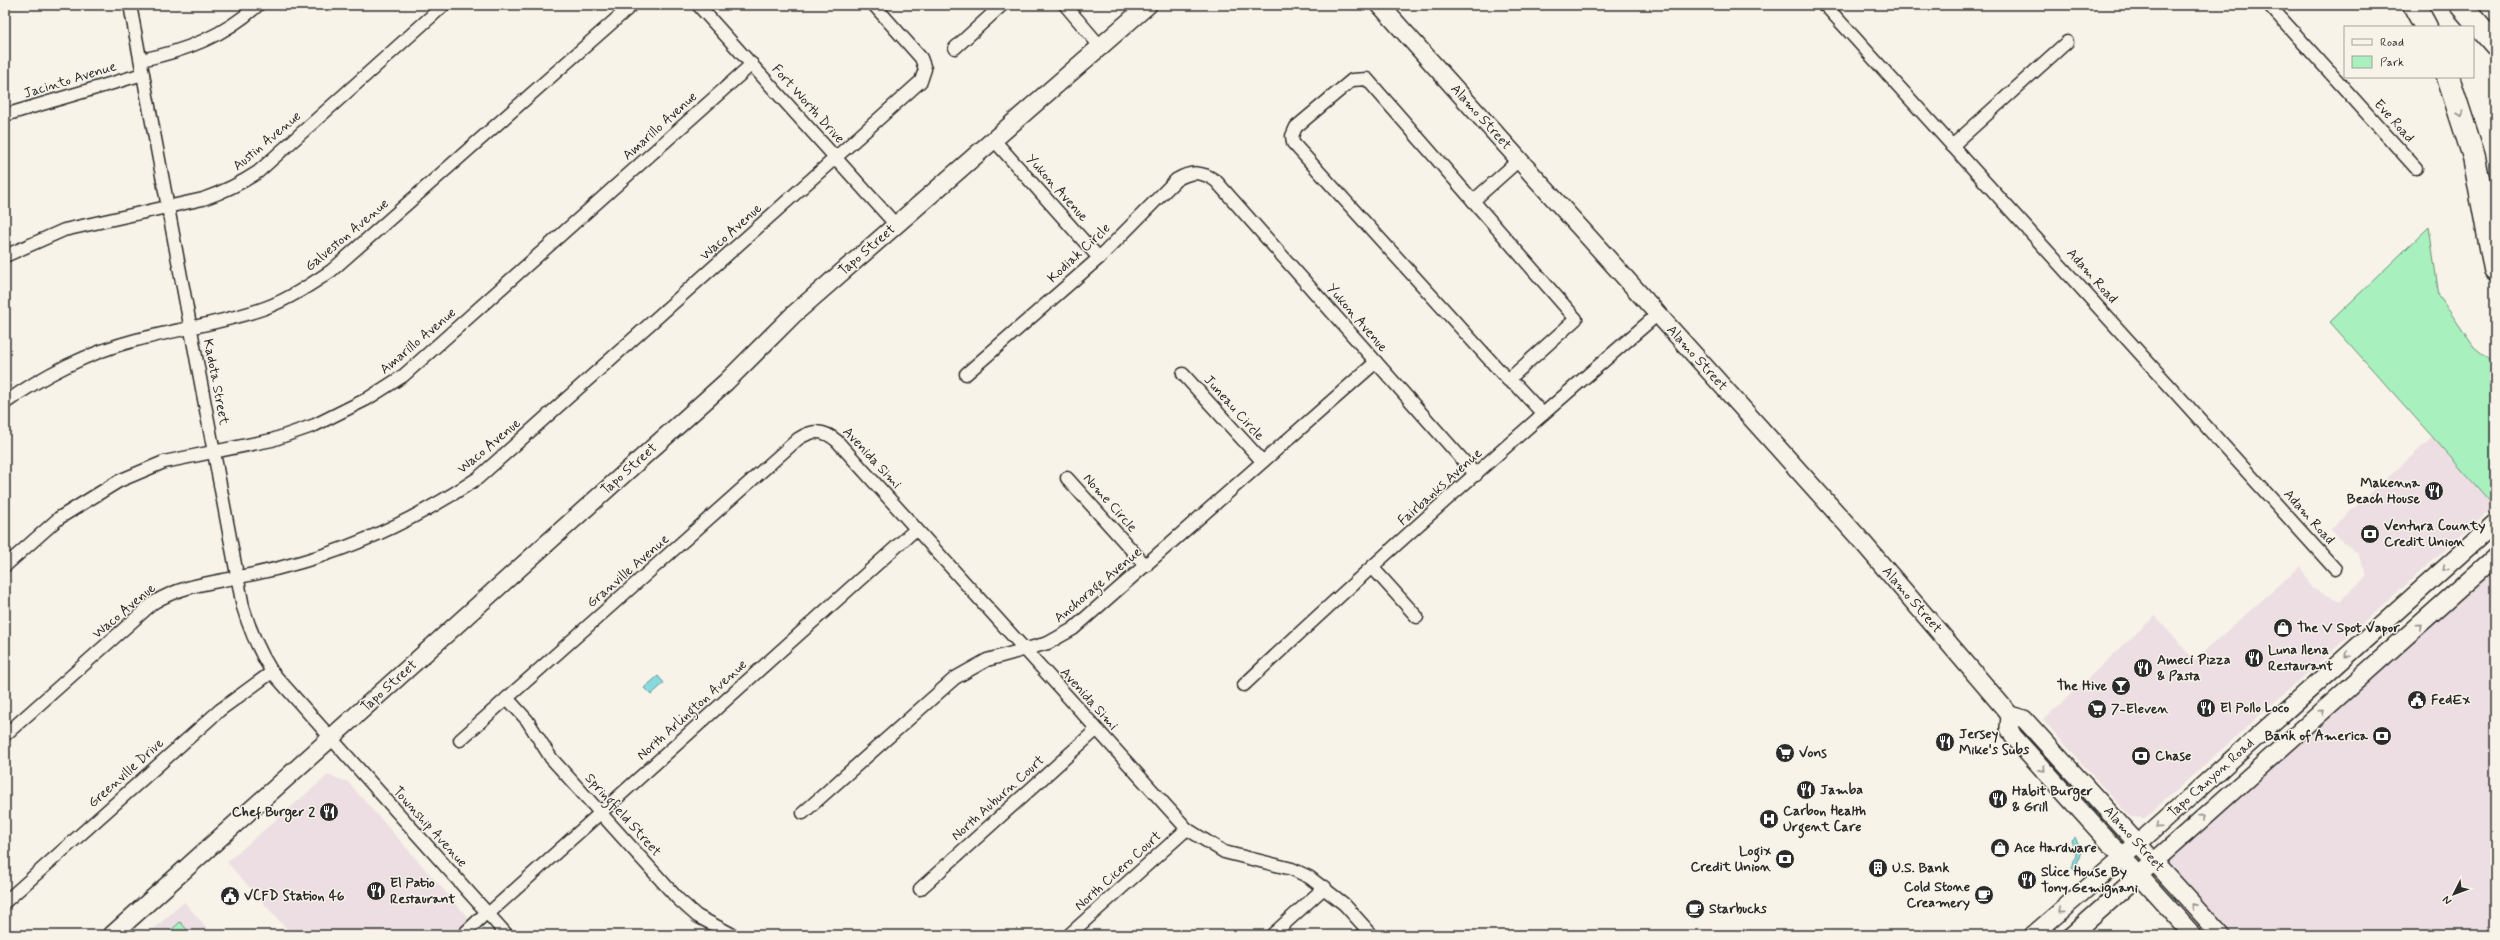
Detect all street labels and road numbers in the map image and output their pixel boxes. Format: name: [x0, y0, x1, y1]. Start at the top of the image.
street label: Jacinto Avenue: [21, 57, 119, 103]
street label: Fort Worth Drive: [768, 61, 848, 147]
street label: Alamo Street: [1447, 80, 1516, 154]
street label: Amarillo Avenue: [619, 88, 701, 164]
street label: Eve Road: [2370, 95, 2418, 147]
street label: Austin Avenue: [229, 107, 305, 175]
street label: Yukon Avenue: [1022, 150, 1092, 226]
street label: Galveston Avenue: [302, 195, 392, 275]
street label: Waco Avenue: [696, 199, 766, 265]
street label: Kodiak Circle: [1044, 219, 1114, 287]
street label: Tapo Street: [835, 220, 900, 280]
street label: Adam Road: [2062, 245, 2122, 307]
street label: Yukon Avenue: [1322, 280, 1392, 356]
street label: Amarillo Avenue: [376, 304, 460, 378]
street label: Alamo Street: [1663, 321, 1732, 395]
street label: Kadota Street: [199, 337, 233, 427]
street label: Juneau Circle: [1200, 371, 1268, 445]
street label: Waco Avenue: [454, 414, 525, 478]
street label: Avenida Simi: [839, 423, 905, 493]
street label: Tapo Street: [597, 439, 661, 499]
street label: Fairbanks Avenue: [1394, 444, 1486, 530]
street label: Nome Circle: [1079, 470, 1141, 536]
street label: Adam Road: [2279, 486, 2339, 548]
street label: Granville Avenue: [583, 530, 673, 612]
street label: Anchorage Avenue: [1050, 543, 1147, 628]
street label: Alamo Street: [1878, 563, 1946, 637]
street label: Waco Avenue: [89, 579, 160, 643]
street label: Tapo Street: [357, 656, 421, 716]
street label: North Arlington Avenue: [633, 656, 752, 766]
street label: Avenida Simi: [1056, 664, 1122, 734]
street label: Greenville Drive: [84, 734, 168, 812]
street label: Tapo Canyon Road: [2164, 734, 2258, 822]
street label: North Auburn Court: [948, 751, 1049, 845]
street label: Springfield Street: [579, 770, 665, 862]
street label: Township Avenue: [389, 783, 471, 871]
street label: Alamo Street: [2100, 802, 2169, 876]
street label: North Cicero Court: [1071, 827, 1165, 915]

